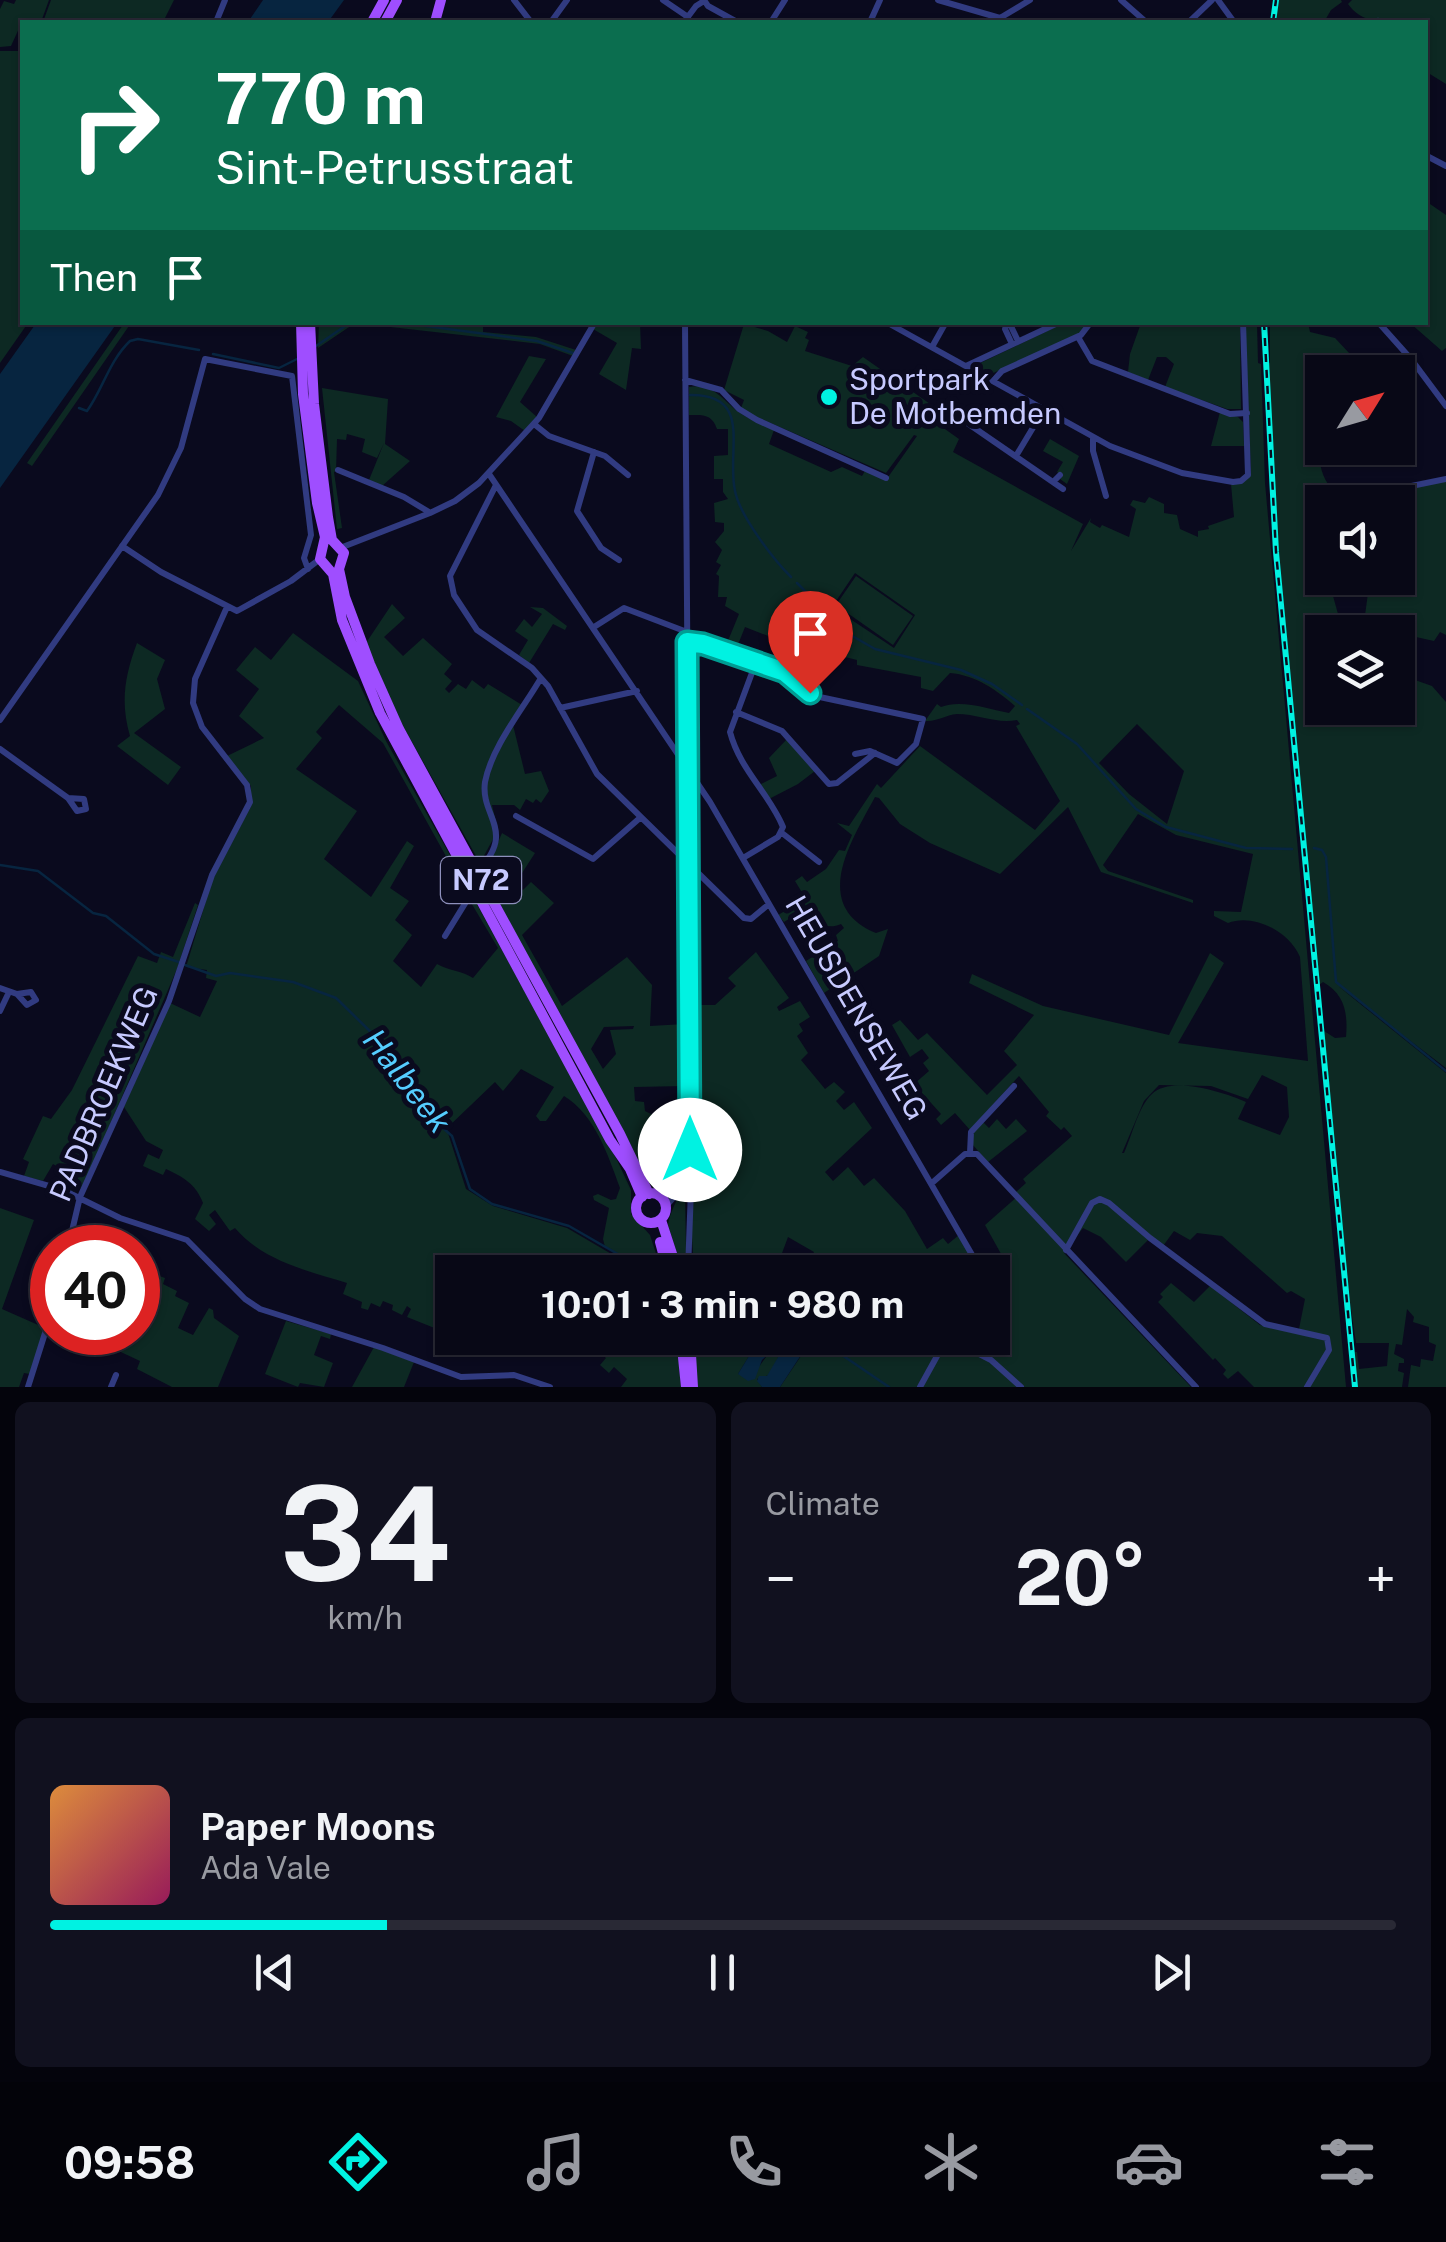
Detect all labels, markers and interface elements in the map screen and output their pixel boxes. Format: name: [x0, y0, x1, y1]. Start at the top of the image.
text: 770 m: [215, 57, 426, 140]
icon: right: [50, 60, 180, 190]
text: Sint-Petrusstraat: [215, 141, 574, 194]
icon: arrive: [158, 250, 213, 305]
text: Then: [50, 255, 138, 300]
north arrow: [1305, 355, 1415, 465]
map controls: [1305, 355, 1415, 725]
place label: Sportpark De Motbemden: [849, 361, 1061, 431]
marker: Sportpark De Motbemden: [818, 386, 840, 408]
button: sound: [1305, 485, 1415, 595]
pin: [768, 591, 853, 694]
icon: arrive: [783, 606, 838, 661]
button: layers: [1305, 615, 1415, 725]
road number: N72: [441, 857, 521, 903]
street label: HEUSDENSEWEG: [778, 889, 936, 1126]
street label: PADBROEKWEG: [41, 980, 165, 1207]
water label: Halbeek: [356, 1022, 460, 1140]
position arrow: [638, 1098, 742, 1202]
speed limit sign: 40: [30, 1225, 160, 1355]
text: 10:01 · 3 min · 980 m: [541, 1282, 904, 1327]
text: 34: [280, 1458, 451, 1610]
text: Climate: [766, 1485, 880, 1522]
text: 20°: [1015, 1534, 1147, 1622]
text: −: [766, 1547, 796, 1611]
text: +: [1365, 1547, 1396, 1611]
text: km/h: [328, 1599, 403, 1636]
text: Paper Moons: [200, 1804, 435, 1849]
text: Ada Vale: [200, 1849, 331, 1886]
icon: previous: [247, 1945, 302, 2000]
icon: pause: [695, 1945, 750, 2000]
icon: next: [1144, 1945, 1199, 2000]
icon: directions: [323, 2127, 393, 2197]
icon: music: [521, 2127, 591, 2197]
icon: phone: [719, 2127, 789, 2197]
icon: climate: [916, 2127, 986, 2197]
icon: car: [1114, 2127, 1184, 2197]
icon: filters: [1312, 2127, 1382, 2197]
text: 09:58: [64, 2136, 195, 2189]

